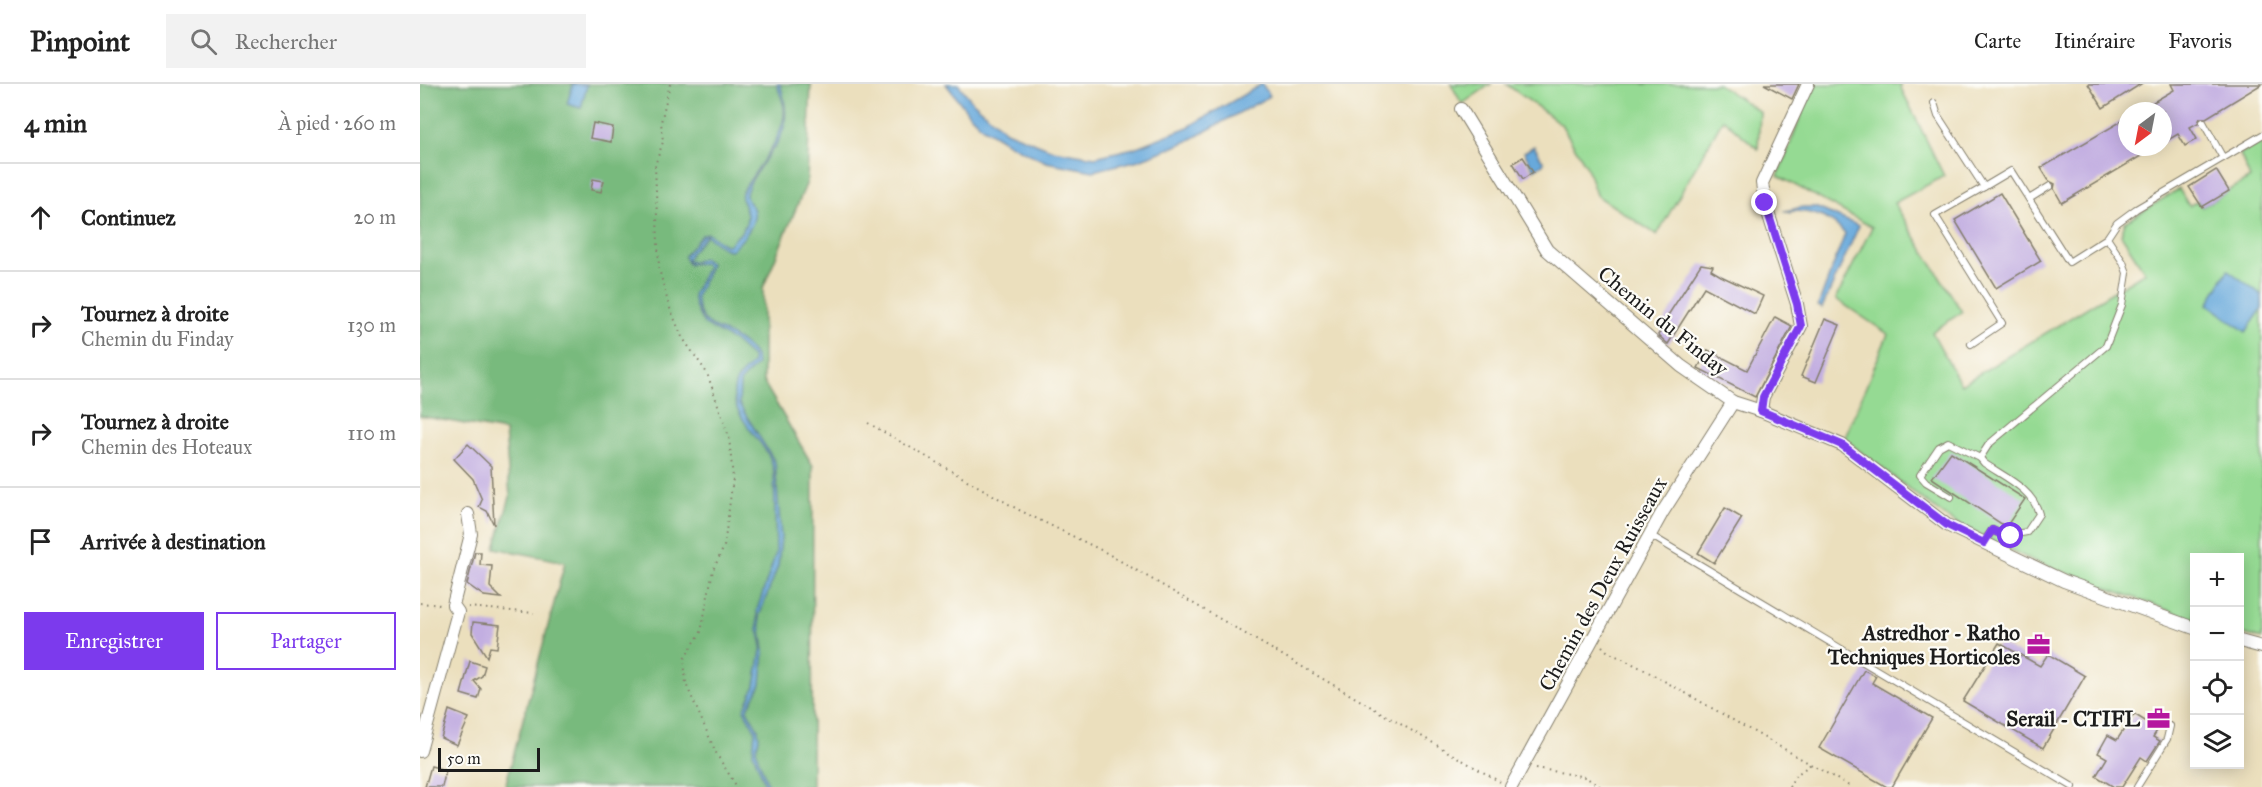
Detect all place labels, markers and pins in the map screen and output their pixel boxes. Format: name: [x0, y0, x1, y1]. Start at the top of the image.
place label: Astredhor - Ratho Techniques Horticoles: [1827, 620, 2020, 670]
office icon: Astredhor - Ratho Techniques Horticoles: [2025, 632, 2051, 658]
place label: Serail - CTIFL: [2006, 706, 2140, 732]
office icon: Serail - CTIFL: [2145, 706, 2171, 732]

